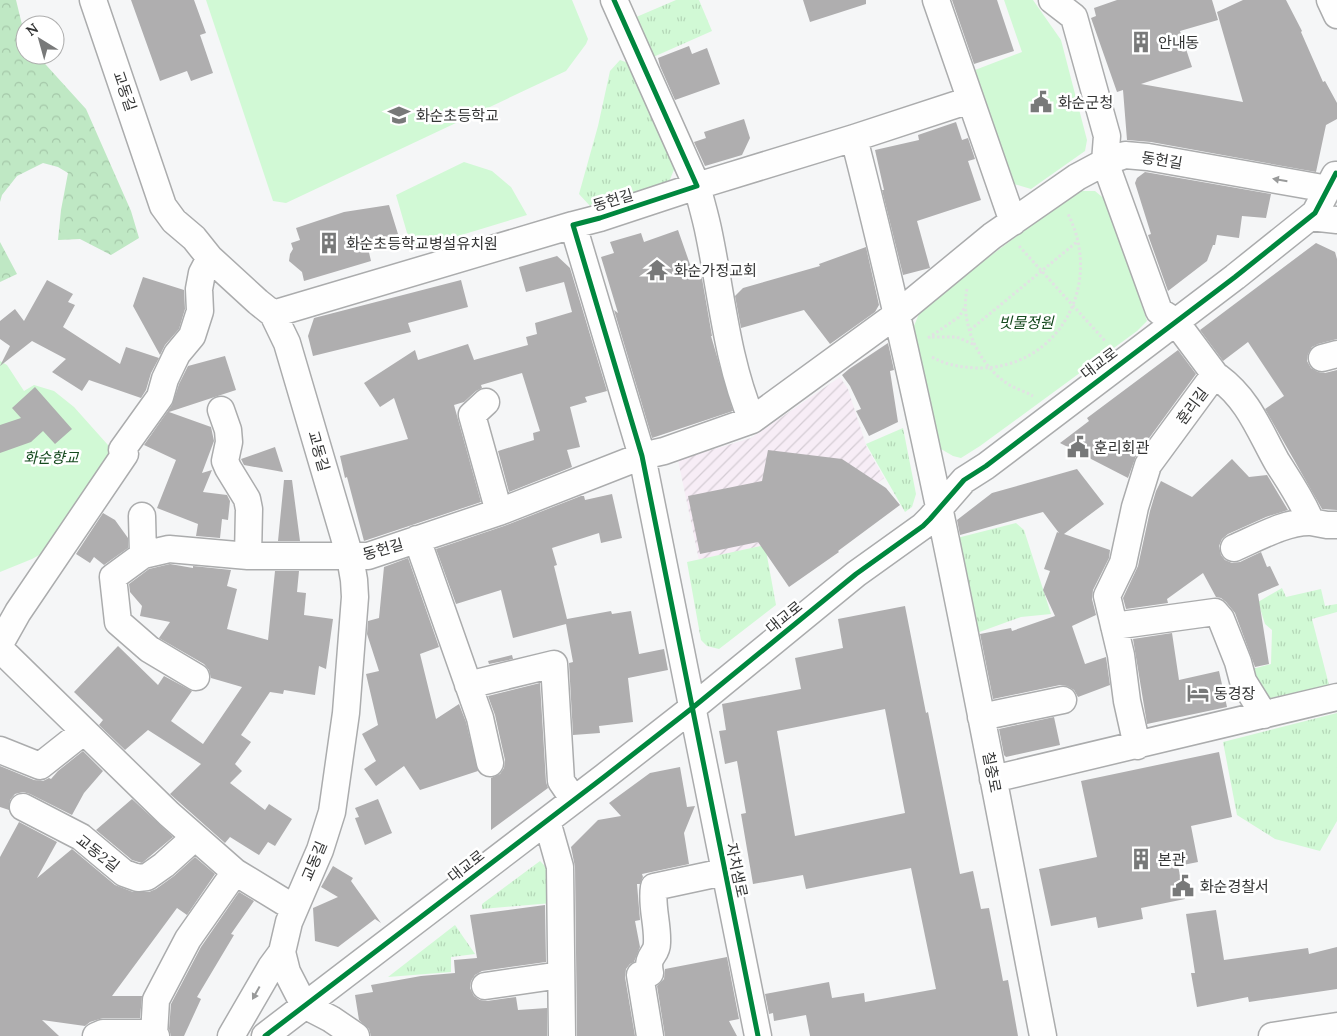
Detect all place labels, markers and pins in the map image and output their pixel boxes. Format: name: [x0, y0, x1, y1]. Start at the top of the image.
building icon: 안내동: [1128, 29, 1154, 55]
place label: 안내동: [1158, 33, 1199, 52]
public building icon: 화순군청: [1028, 89, 1054, 115]
place label: 화순군청: [1058, 93, 1113, 112]
school or university icon: 화순초등학교: [386, 102, 412, 128]
place label: 화순초등학교: [416, 106, 499, 125]
building icon: 화순초등학교병설유치원: [316, 230, 342, 256]
place label: 화순초등학교병설유치원: [346, 234, 498, 253]
temple icon: 화순가정교회: [644, 257, 670, 283]
place label: 화순가정교회: [674, 261, 757, 280]
public building icon: 훈리회관: [1065, 434, 1091, 460]
place label: 훈리회관: [1094, 438, 1149, 457]
hotel icon: 동경장: [1185, 680, 1211, 706]
place label: 동경장: [1214, 684, 1256, 703]
building icon: 본관: [1128, 846, 1154, 872]
place label: 본관: [1158, 850, 1186, 869]
public building icon: 화순경찰서: [1170, 873, 1196, 899]
place label: 화순경찰서: [1200, 877, 1269, 896]

